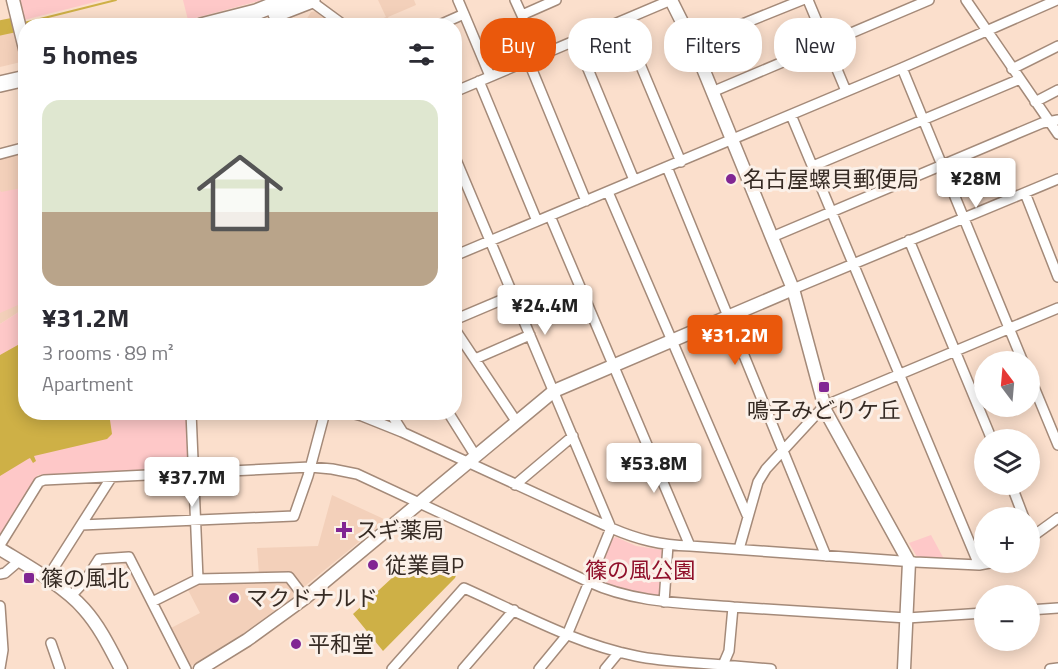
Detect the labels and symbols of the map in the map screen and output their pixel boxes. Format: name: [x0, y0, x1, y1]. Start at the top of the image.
pin: ¥28M: [940, 158, 1012, 209]
place label: 名古屋螺貝郵便局: [743, 162, 919, 196]
marker: 名古屋螺貝郵便局: [724, 172, 738, 186]
pin: ¥24.4M: [496, 285, 594, 336]
pin: ¥31.2M: [686, 315, 784, 366]
north arrow: [974, 351, 1040, 417]
marker: 鳴子みどりケ丘: [817, 380, 831, 394]
place label: 鳴子みどりケ丘: [747, 393, 901, 427]
pin: ¥53.8M: [605, 443, 703, 494]
pin: ¥37.7M: [143, 457, 241, 508]
place label: スギ薬局: [356, 513, 444, 547]
marker: スギ薬局: [337, 523, 351, 537]
place label: 従業員P: [385, 548, 464, 582]
park label: 篠の風公園: [585, 553, 695, 587]
marker: 従業員P: [366, 558, 380, 572]
place label: 篠の風北: [41, 561, 129, 595]
marker: 篠の風北: [22, 571, 36, 585]
place label: マクドナルド: [246, 581, 378, 615]
marker: マクドナルド: [227, 591, 241, 605]
place label: 平和堂: [308, 627, 374, 661]
marker: 平和堂: [289, 637, 303, 651]

